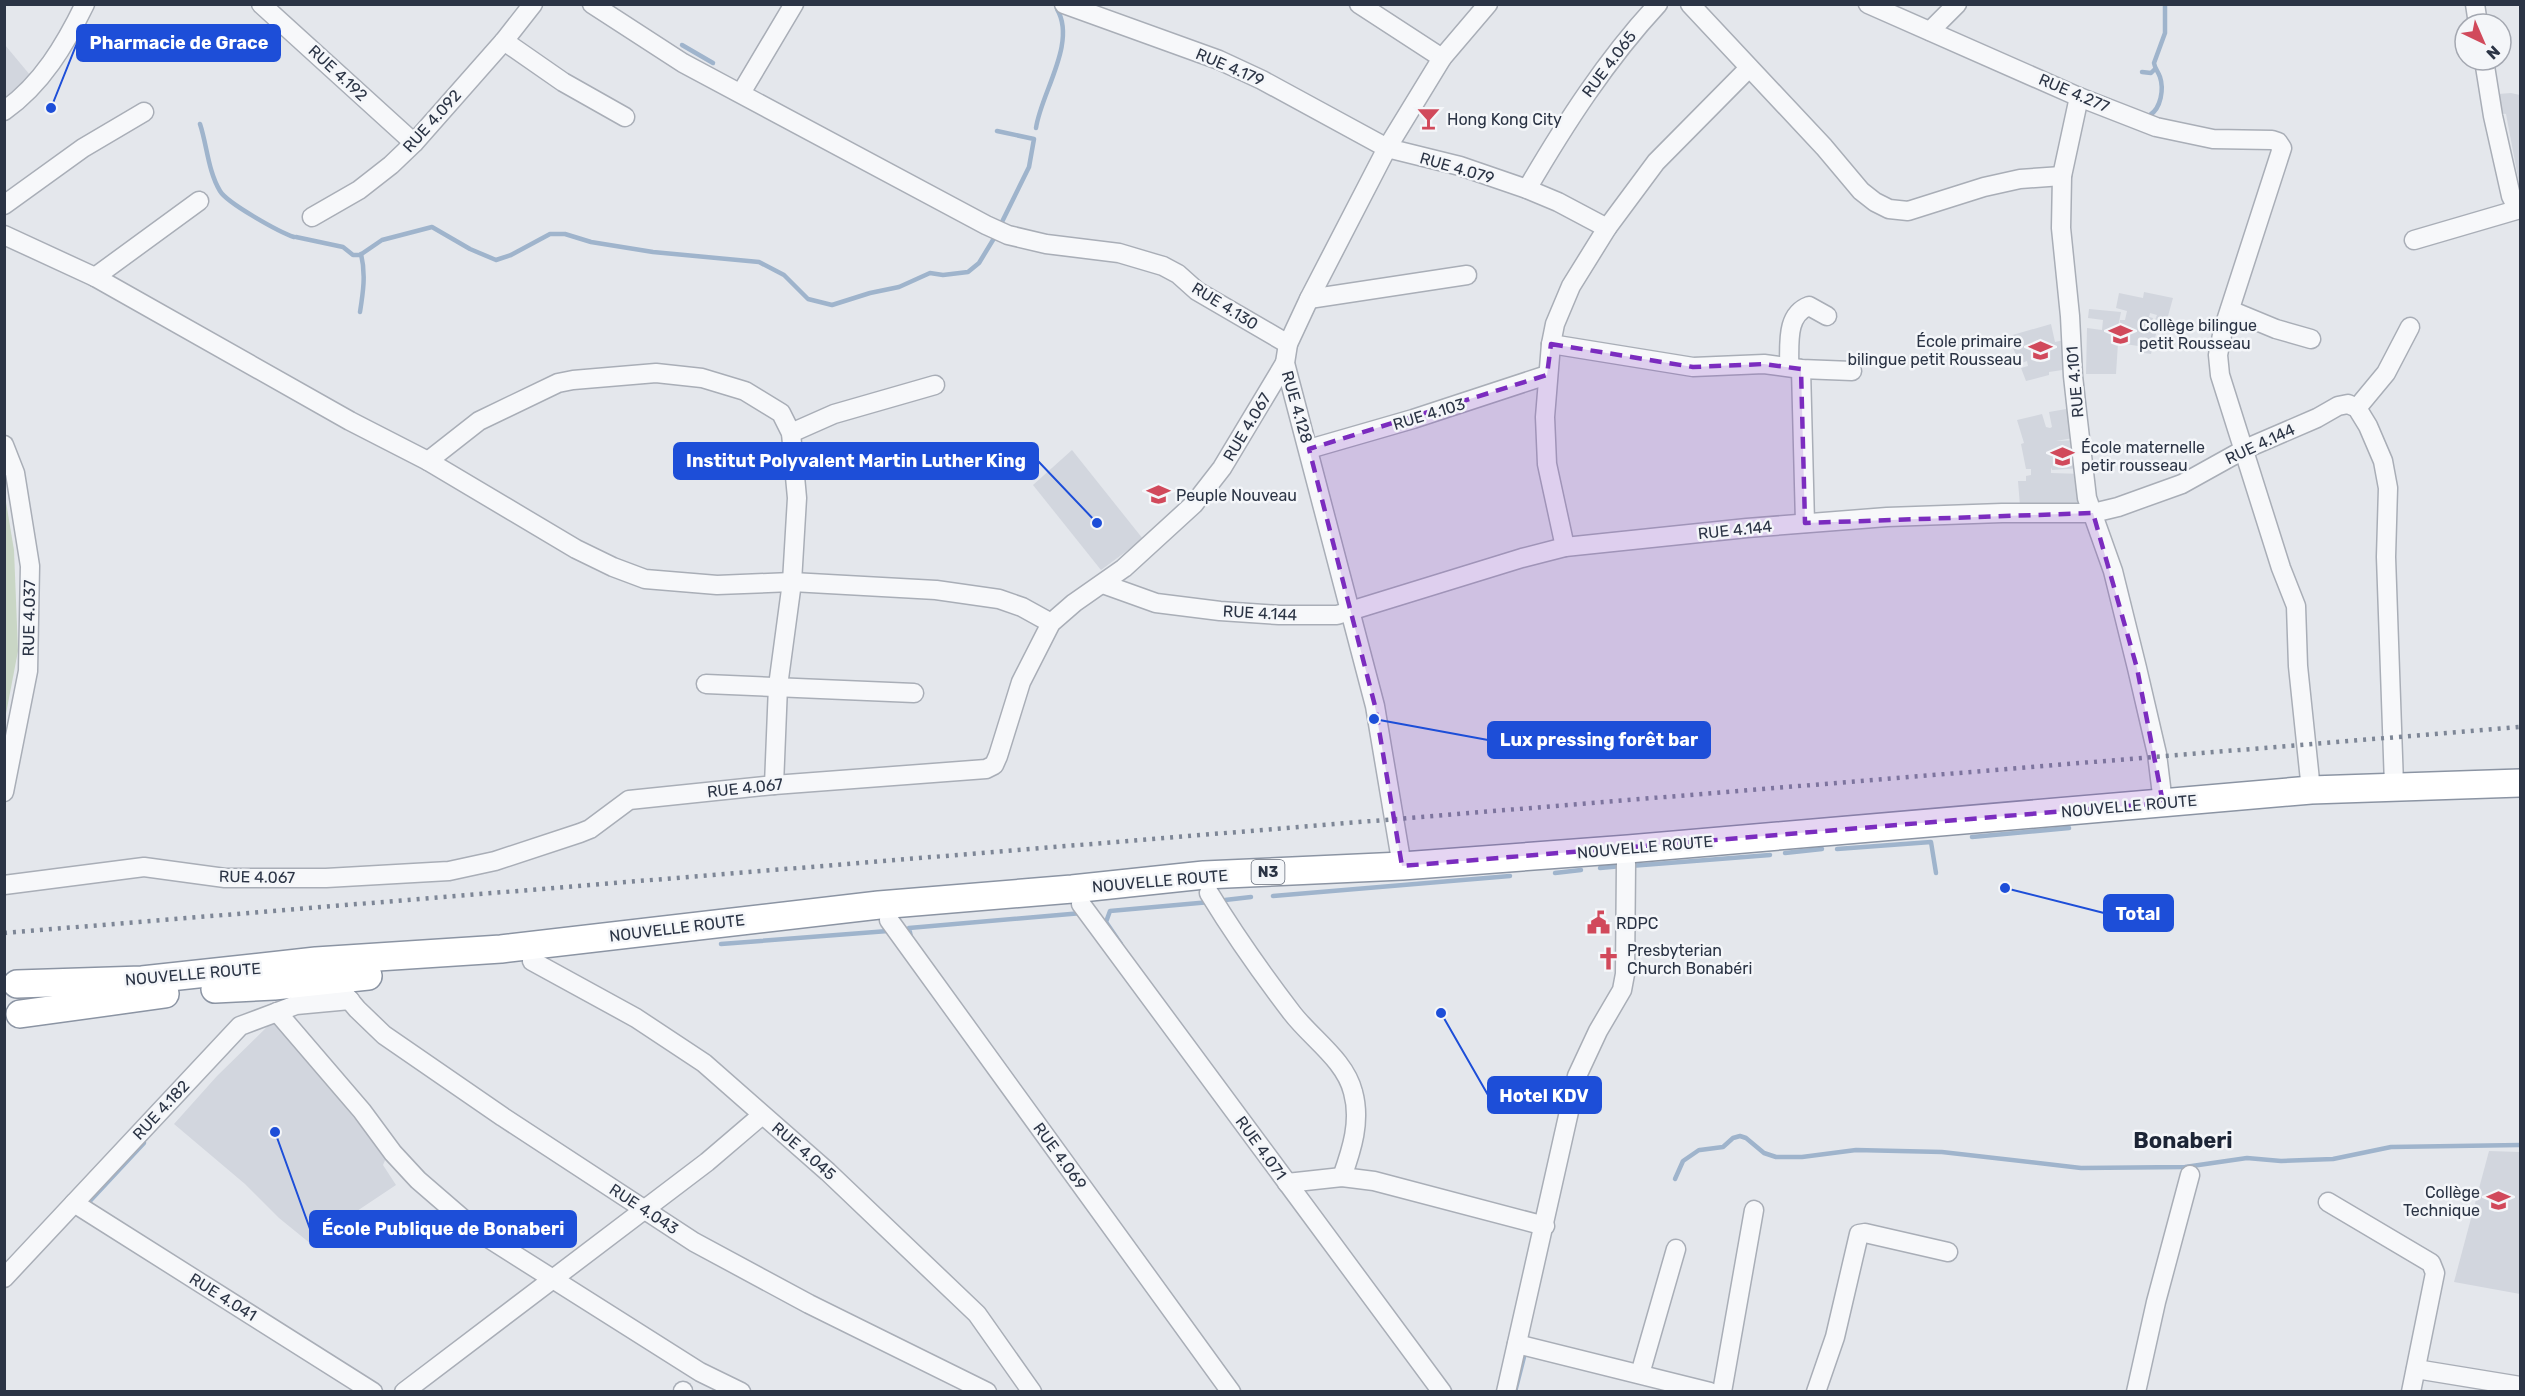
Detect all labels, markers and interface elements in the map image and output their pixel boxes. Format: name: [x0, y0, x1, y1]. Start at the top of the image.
north arrow: [2453, 12, 2513, 72]
callout: Pharmacie de Grace: [77, 25, 280, 61]
street label: RUE 4.065: [1578, 27, 1640, 101]
text: Pharmacie de Grace: [90, 32, 269, 54]
street label: RUE 4.192: [305, 41, 371, 105]
text: N: [2482, 42, 2504, 63]
street label: RUE 4.179: [1193, 44, 1267, 90]
street label: RUE 4.277: [2036, 70, 2112, 116]
street label: RUE 4.092: [399, 86, 465, 156]
bar icon: Hong Kong City: [1416, 106, 1442, 132]
place label: Hong Kong City: [1447, 110, 1562, 129]
street label: RUE 4.079: [1418, 148, 1496, 188]
street label: RUE 4.130: [1188, 278, 1262, 334]
place label: Collège bilingue petit Rousseau: [2139, 316, 2257, 353]
school or university icon: Collège bilingue petit Rousseau: [2108, 321, 2134, 347]
place label: École primaire bilingue petit Rousseau: [1847, 332, 2022, 369]
school or university icon: École primaire bilingue petit Rousseau: [2027, 337, 2053, 363]
street label: RUE 4.101: [2062, 345, 2088, 419]
street label: RUE 4.128: [1278, 369, 1316, 445]
street label: RUE 4.067: [1219, 389, 1275, 465]
street label: RUE 4.103: [1391, 394, 1467, 434]
street label: RUE 4.144: [2222, 420, 2298, 468]
place label: École maternelle petir rousseau: [2081, 438, 2205, 475]
callout: Institut Polyvalent Martin Luther King: [674, 443, 1038, 479]
school or university icon: École maternelle petir rousseau: [2050, 443, 2076, 469]
text: Institut Polyvalent Martin Luther King: [686, 450, 1026, 472]
school or university icon: Peuple Nouveau: [1145, 482, 1171, 508]
place label: Peuple Nouveau: [1176, 486, 1297, 505]
street label: RUE 4.144: [1697, 517, 1773, 543]
street label: RUE 4.037: [19, 579, 39, 657]
street label: RUE 4.144: [1222, 602, 1298, 624]
callout: Lux pressing forêt bar: [1488, 722, 1710, 758]
text: Lux pressing forêt bar: [1500, 729, 1698, 751]
street label: RUE 4.067: [706, 775, 784, 801]
street label: NOUVELLE ROUTE: [2060, 791, 2198, 821]
street label: NOUVELLE ROUTE: [1576, 832, 1714, 862]
road number: N3: [1252, 860, 1284, 884]
street label: NOUVELLE ROUTE: [1091, 866, 1229, 896]
street label: RUE 4.067: [219, 867, 295, 887]
callout: Total: [2104, 895, 2173, 931]
text: Total: [2116, 903, 2160, 925]
street label: NOUVELLE ROUTE: [608, 910, 746, 946]
public building icon: RDPC: [1585, 910, 1611, 936]
place label: RDPC: [1616, 914, 1658, 933]
place label: Presbyterian Church Bonabéri: [1627, 941, 1752, 978]
church icon: Presbyterian Church Bonabéri: [1596, 946, 1622, 972]
street label: NOUVELLE ROUTE: [124, 959, 262, 989]
street label: RUE 4.182: [129, 1076, 193, 1144]
callout: Hotel KDV: [1488, 1077, 1601, 1113]
text: Hotel KDV: [1499, 1085, 1589, 1107]
street label: RUE 4.071: [1232, 1112, 1290, 1184]
street label: RUE 4.045: [768, 1118, 840, 1184]
street label: RUE 4.069: [1029, 1119, 1091, 1193]
district label: Bonaberi: [2133, 1127, 2233, 1154]
street label: RUE 4.043: [606, 1180, 682, 1238]
place label: Collège Technique: [2403, 1183, 2480, 1220]
school or university icon: Collège Technique: [2485, 1188, 2511, 1214]
callout: École Publique de Bonaberi: [310, 1211, 576, 1247]
text: École Publique de Bonaberi: [322, 1218, 564, 1240]
street label: RUE 4.041: [186, 1269, 260, 1325]

